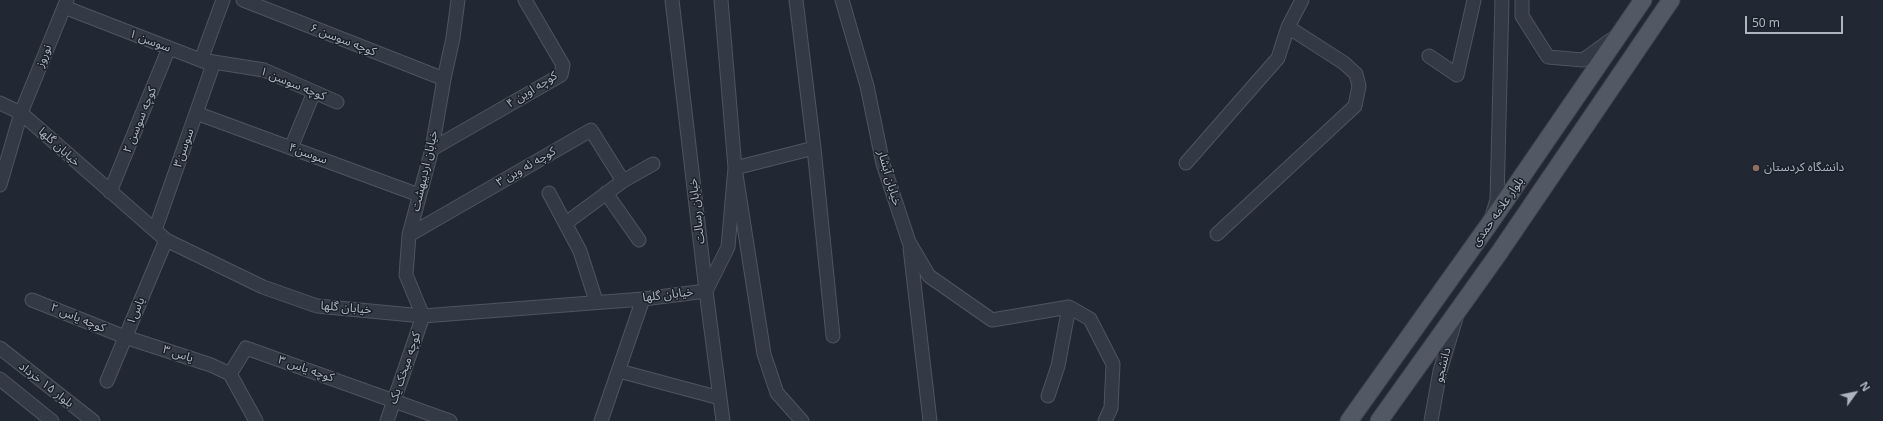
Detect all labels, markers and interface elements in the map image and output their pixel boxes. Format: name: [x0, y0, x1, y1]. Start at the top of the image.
scale bar: [1747, 8, 1845, 34]
text: 50 m: [1752, 14, 1780, 31]
street label: کوچه سوسن ۶: [308, 21, 378, 59]
street label: سوسن ۱: [127, 27, 173, 55]
street label: نوروز: [33, 43, 55, 69]
street label: کوچه سوسن ۱: [258, 64, 328, 104]
street label: کوچه اوین ۴: [504, 69, 560, 111]
street label: کوچه سوسن ۲: [120, 85, 160, 155]
street label: خیابان گلها: [35, 125, 83, 169]
street label: سوسن۳: [171, 127, 197, 169]
street label: خیابان اردیبهشت: [409, 129, 441, 213]
street label: سوسن۴: [287, 140, 329, 168]
street label: کوچه ئه وین ۳: [494, 144, 558, 190]
street label: خیابان آبشار: [874, 149, 904, 207]
place label: دانشگاه کردستان: [1764, 161, 1844, 175]
marker: دانشگاه کردستان: [1751, 163, 1761, 173]
street label: بلوار علامه حمدی: [1469, 175, 1527, 249]
street label: خیابان رسالت: [686, 177, 708, 245]
street label: خیابان گلها: [642, 285, 694, 305]
street label: یاس۱: [124, 295, 148, 327]
street label: خیابان گلها: [320, 299, 372, 317]
street label: کوچه یاس ۲: [48, 300, 108, 336]
street label: کوچه میخک یک: [386, 330, 424, 406]
street label: یاس ۳: [161, 342, 195, 366]
street label: دانشجو: [1432, 346, 1454, 384]
street label: کوچه یاس ۳: [276, 353, 336, 385]
street label: بلوار ۱۵ خرداد: [16, 359, 76, 411]
north arrow: [1835, 373, 1875, 413]
text: N: [1857, 378, 1874, 394]

